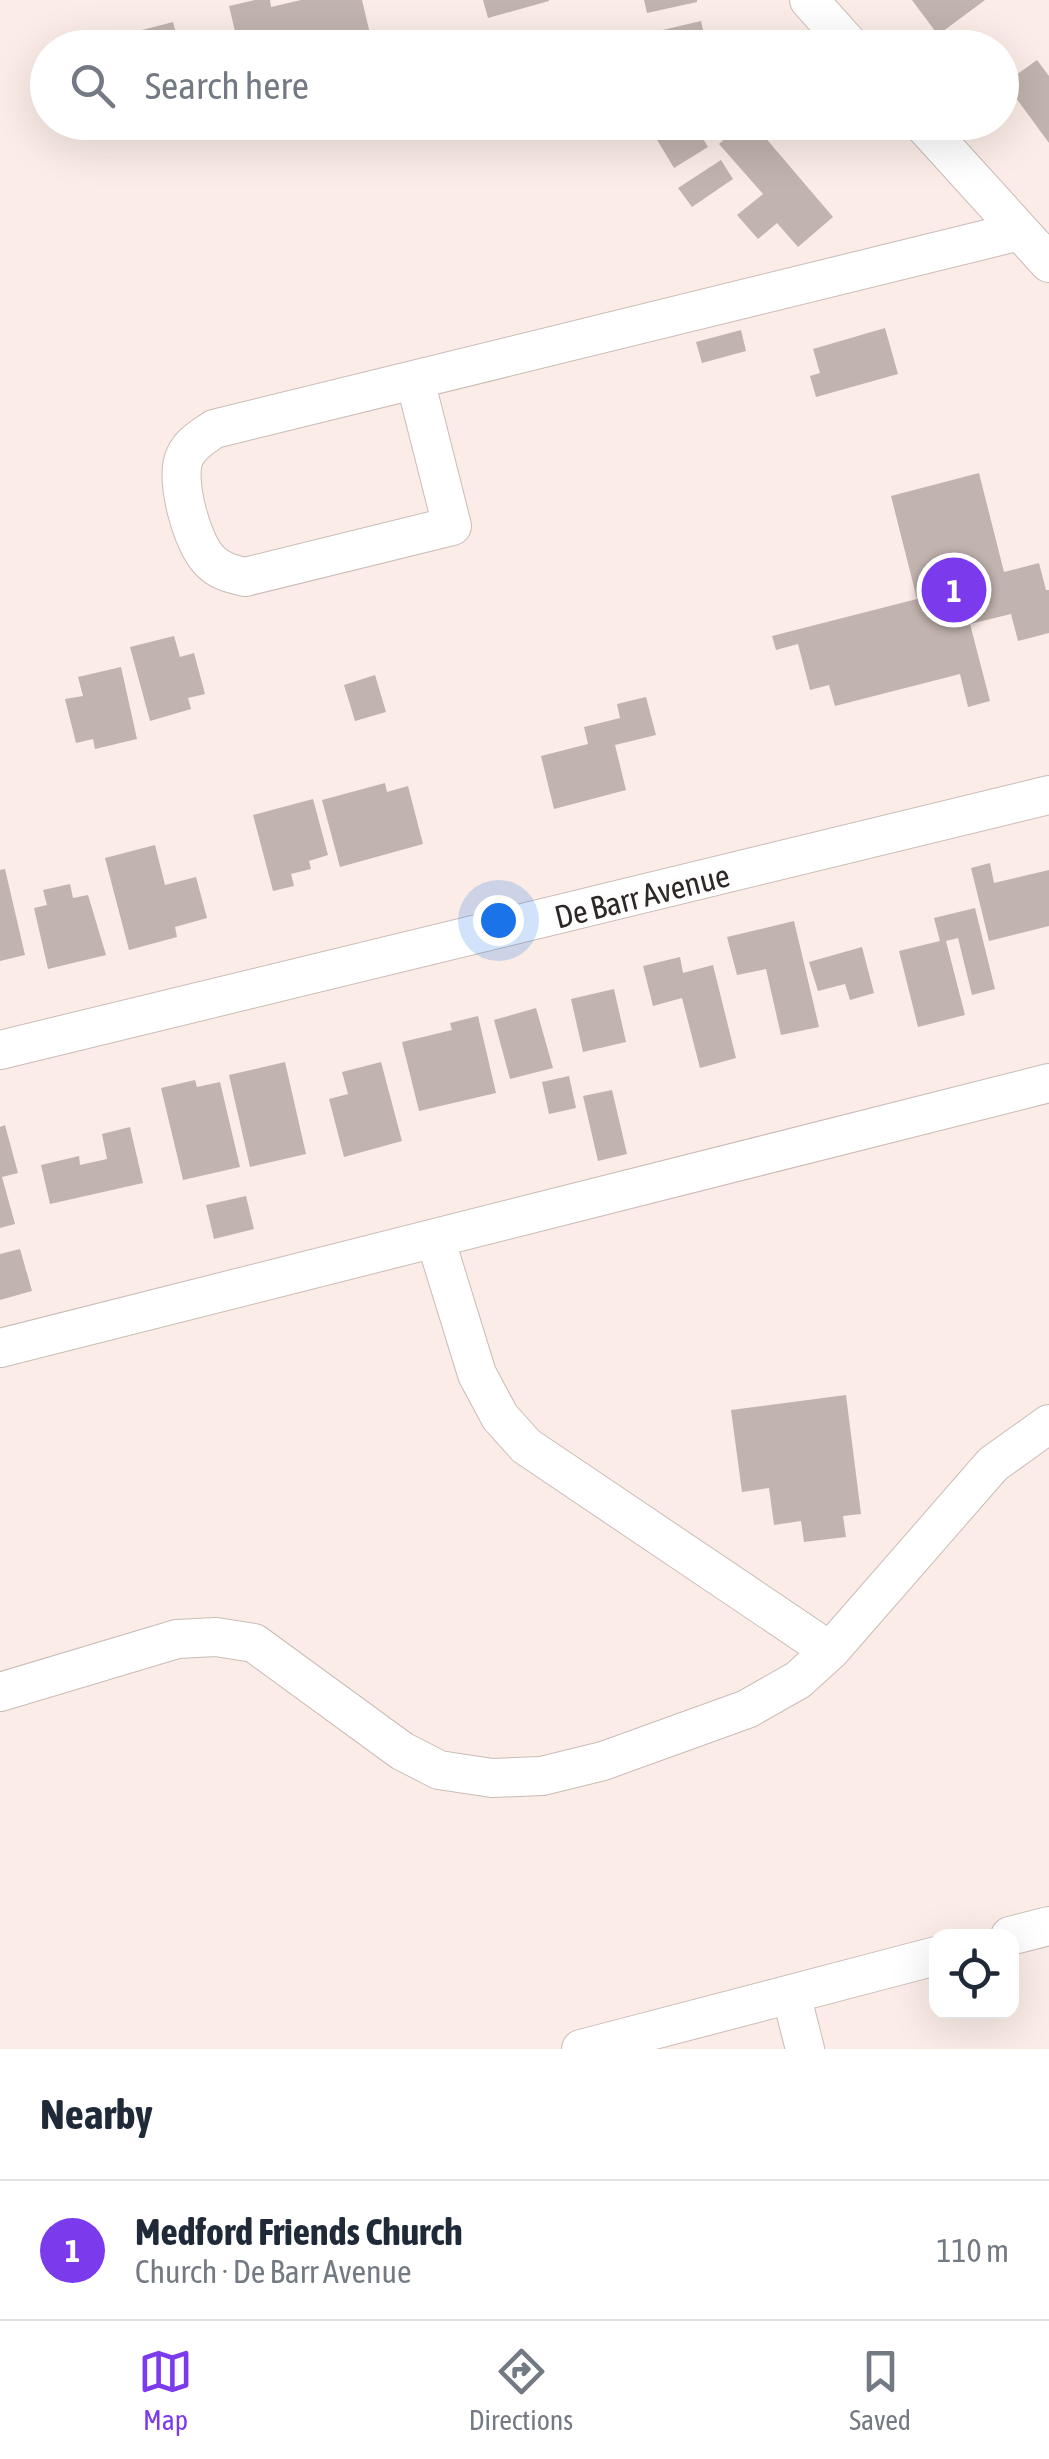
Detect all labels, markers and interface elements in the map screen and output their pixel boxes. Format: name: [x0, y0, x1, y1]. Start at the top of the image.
search box: [30, 30, 1019, 140]
icon: search: [65, 58, 120, 113]
text: Search here: [145, 64, 309, 107]
pin: 1: [922, 552, 986, 628]
street label: De Barr Avenue: [551, 856, 733, 936]
your location: [473, 895, 524, 946]
map controls: [929, 1929, 1019, 2019]
button: locate: [929, 1929, 1019, 2019]
text: Nearby: [40, 2090, 153, 2138]
text: Medford Friends Church: [135, 2210, 463, 2253]
text: 1: [65, 2232, 80, 2269]
text: 110 m: [936, 2232, 1009, 2269]
text: Church · De Barr Avenue: [135, 2253, 412, 2290]
tab: Map: [138, 2344, 193, 2436]
tab: Directions: [469, 2344, 573, 2436]
tab: Saved: [849, 2344, 911, 2436]

